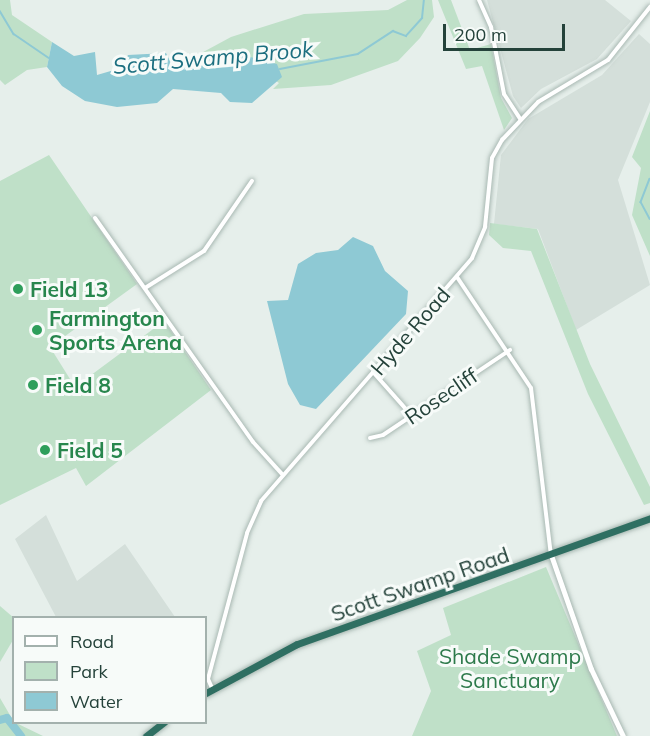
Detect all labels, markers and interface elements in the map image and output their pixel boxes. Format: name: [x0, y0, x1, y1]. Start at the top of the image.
scale bar: [446, 12, 568, 50]
text: 200 m: [454, 23, 507, 46]
water label: Scott Swamp Brook: [112, 36, 314, 80]
place label: Field 13: [30, 276, 108, 302]
marker: Field 13: [11, 282, 25, 296]
street label: Hyde Road: [365, 282, 455, 380]
place label: Farmington Sports Arena: [49, 305, 182, 355]
marker: Farmington Sports Arena: [30, 323, 44, 337]
street label: Rosecliff: [400, 363, 482, 429]
place label: Field 8: [45, 372, 111, 398]
marker: Field 8: [26, 378, 40, 392]
place label: Field 5: [57, 437, 123, 463]
marker: Field 5: [38, 443, 52, 457]
street label: Scott Swamp Road: [328, 542, 512, 626]
legend: [12, 616, 207, 724]
text: Road: [70, 630, 114, 653]
park label: Shade Swamp Sanctuary: [439, 643, 581, 693]
text: Park: [70, 660, 108, 683]
text: Water: [70, 690, 122, 713]

